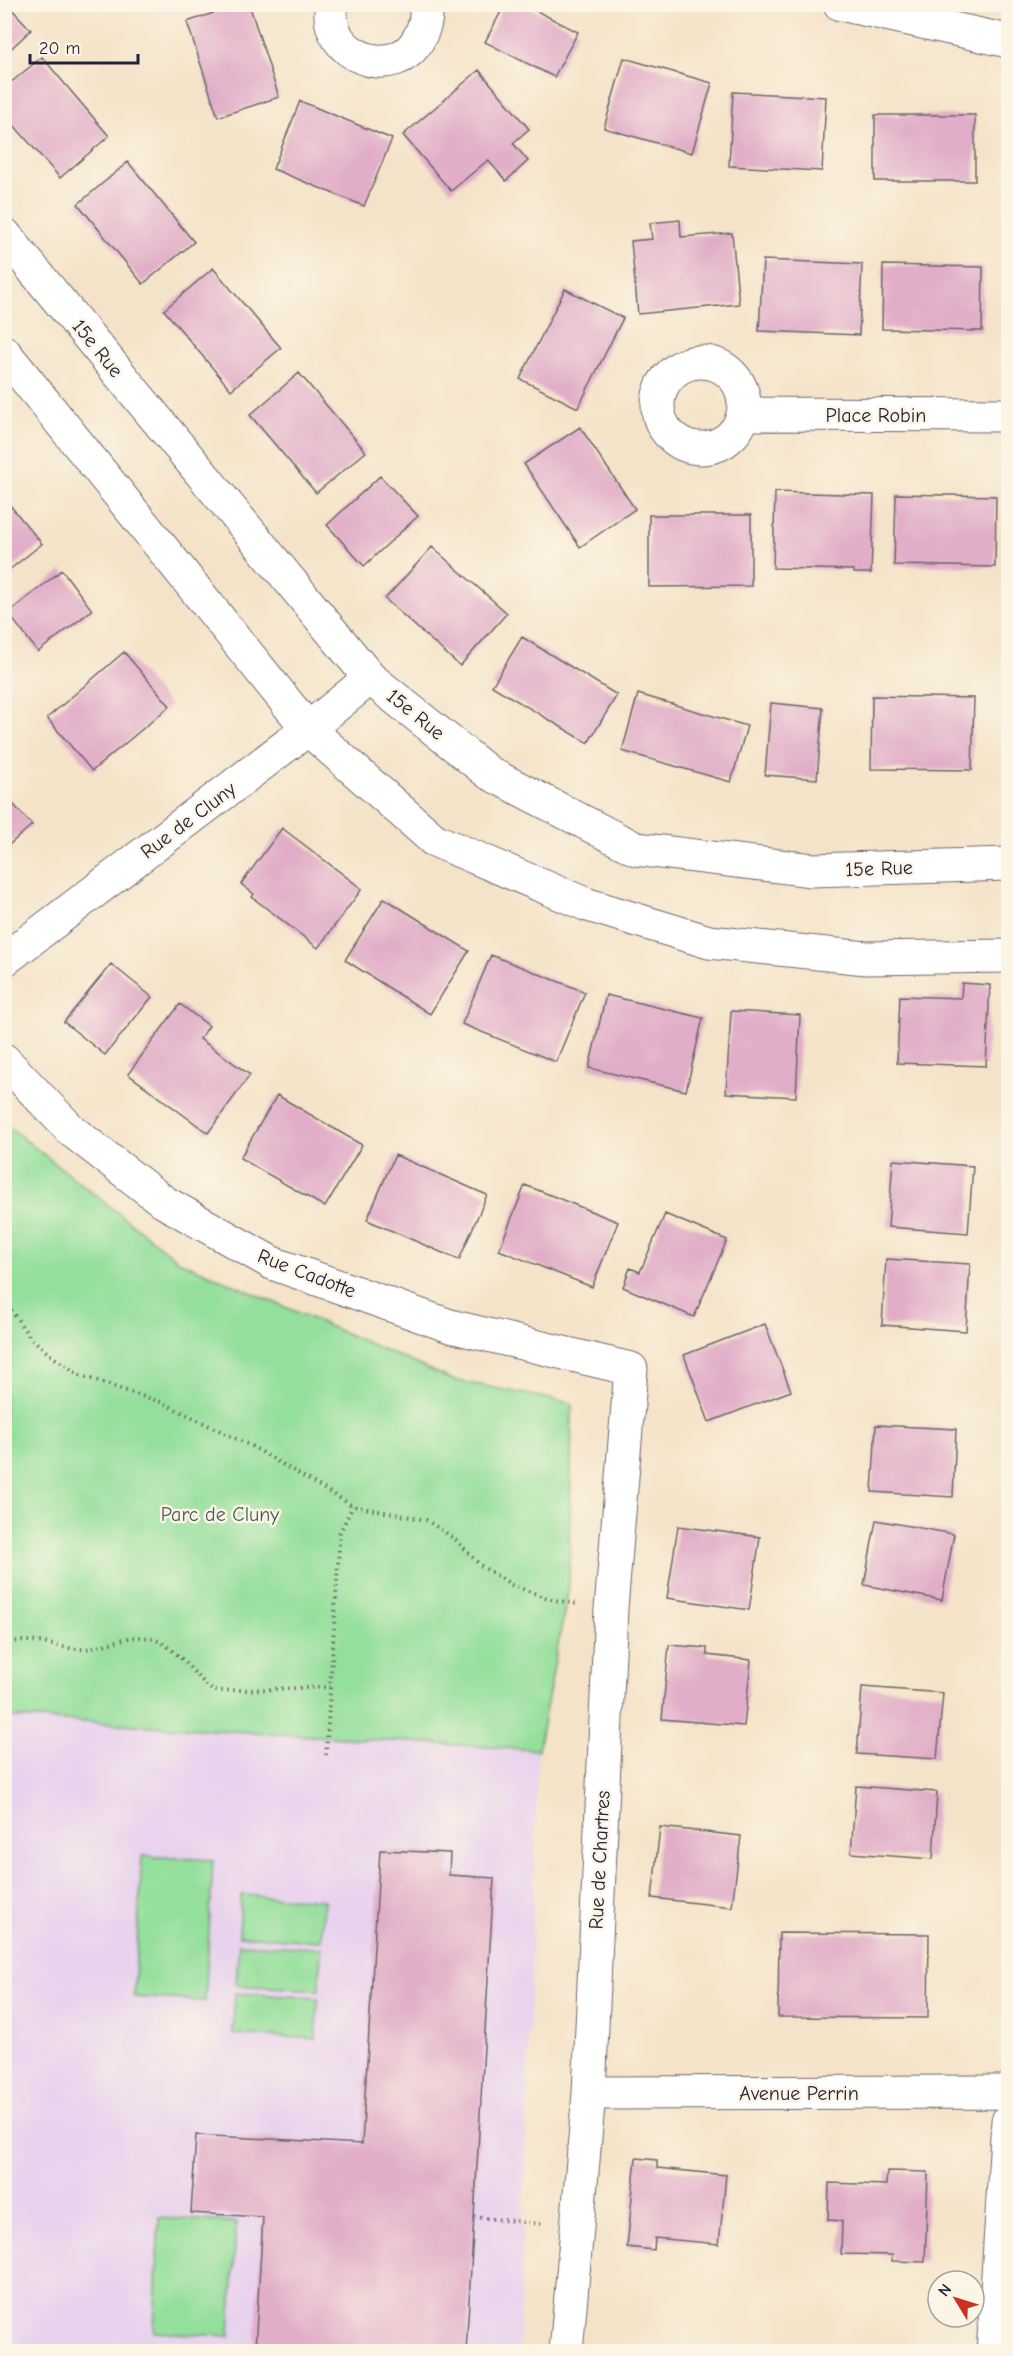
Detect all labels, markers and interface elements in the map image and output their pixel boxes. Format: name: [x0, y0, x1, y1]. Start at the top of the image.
scale bar: [30, 27, 138, 65]
text: 20 m: [39, 38, 80, 59]
street label: 15e Rue: [67, 315, 128, 382]
street label: Place Robin: [826, 404, 926, 427]
street label: 15e Rue: [382, 684, 449, 745]
street label: Rue de Cluny: [136, 777, 240, 864]
street label: 15e Rue: [845, 856, 913, 881]
street label: Rue Cadotte: [254, 1244, 359, 1303]
park label: Parc de Cluny: [161, 1503, 279, 1526]
street label: Rue de Chartres: [584, 1790, 615, 1930]
street label: Avenue Perrin: [739, 2082, 859, 2105]
north arrow: [926, 2269, 986, 2329]
text: N: [935, 2281, 955, 2300]

